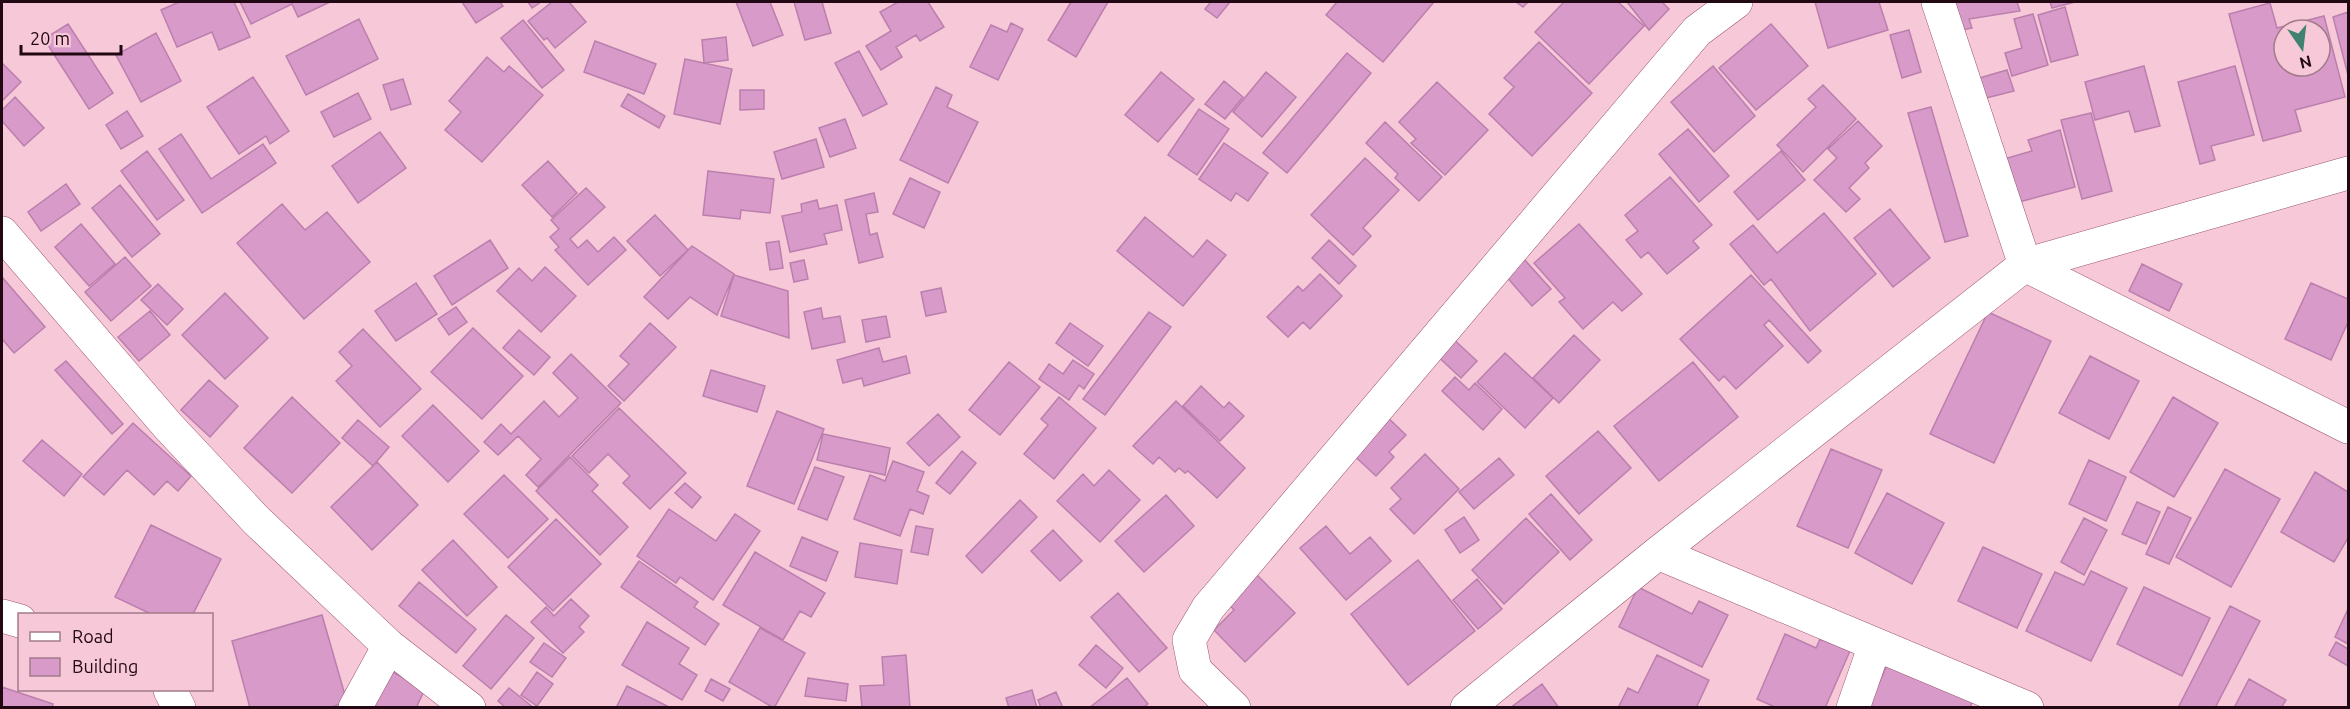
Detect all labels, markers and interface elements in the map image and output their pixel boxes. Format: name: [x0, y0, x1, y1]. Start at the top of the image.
scale bar: [21, 18, 122, 56]
north arrow: [2272, 18, 2332, 78]
text: 20 m: [30, 28, 70, 48]
text: N: [2298, 52, 2314, 73]
legend: [18, 613, 213, 691]
text: Road: [72, 626, 114, 646]
text: Building: [72, 656, 138, 676]

